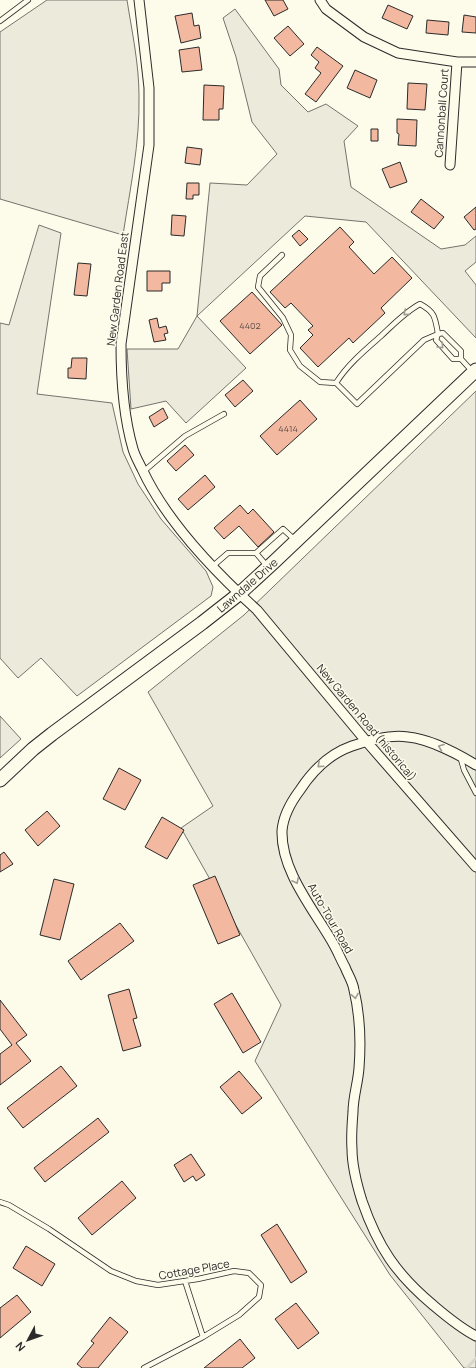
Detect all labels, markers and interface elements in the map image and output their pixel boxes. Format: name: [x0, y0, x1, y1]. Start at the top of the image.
street label: Cannonball Court: [430, 68, 452, 158]
street label: New Garden Road East: [103, 231, 131, 347]
one-way arrow: [403, 309, 411, 316]
house number: 4402: [239, 319, 261, 332]
one-way arrow: [436, 341, 444, 349]
house number: 4414: [278, 422, 298, 435]
street label: Lawndale Drive: [213, 554, 281, 616]
street label: New Garden Road (historical): [314, 660, 420, 784]
one-way arrow: [438, 744, 445, 752]
one-way arrow: [317, 760, 325, 768]
one-way arrow: [291, 876, 299, 884]
street label: Auto-Tour Road: [305, 880, 357, 956]
one-way arrow: [351, 993, 359, 999]
street label: Cottage Place: [158, 1255, 231, 1283]
north arrow: [8, 1320, 48, 1360]
text: N: [12, 1339, 28, 1355]

